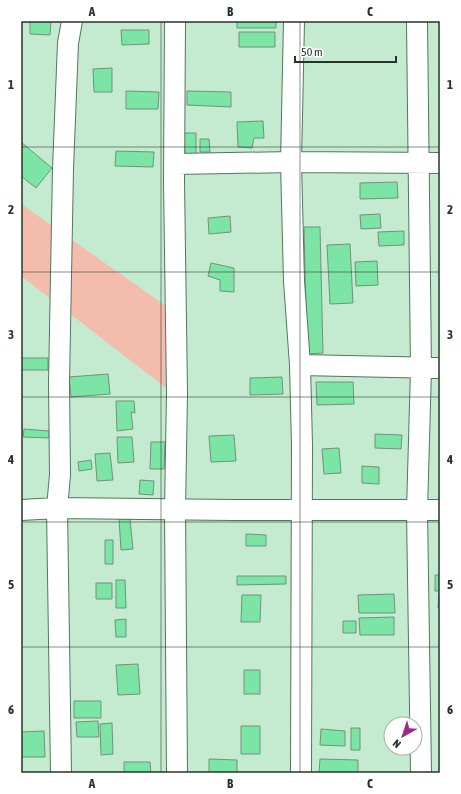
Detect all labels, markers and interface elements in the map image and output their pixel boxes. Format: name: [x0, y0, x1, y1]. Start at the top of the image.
text: A: [88, 4, 96, 19]
text: B: [227, 4, 234, 19]
text: C: [367, 4, 373, 19]
scale bar: [295, 38, 396, 64]
text: 50 m: [301, 45, 323, 59]
text: 1: [8, 77, 14, 92]
text: 1: [447, 77, 453, 92]
text: 2: [8, 202, 14, 217]
text: 2: [447, 202, 453, 217]
text: 3: [8, 327, 14, 342]
text: 3: [447, 327, 453, 342]
text: 4: [7, 452, 14, 467]
text: 4: [446, 452, 453, 467]
text: 5: [8, 577, 14, 592]
text: 5: [447, 577, 453, 592]
text: 6: [8, 702, 14, 717]
text: 6: [447, 702, 453, 717]
north arrow: [383, 716, 423, 756]
text: N: [390, 737, 403, 750]
text: A: [88, 776, 96, 791]
text: B: [227, 776, 234, 791]
text: C: [367, 776, 373, 791]

